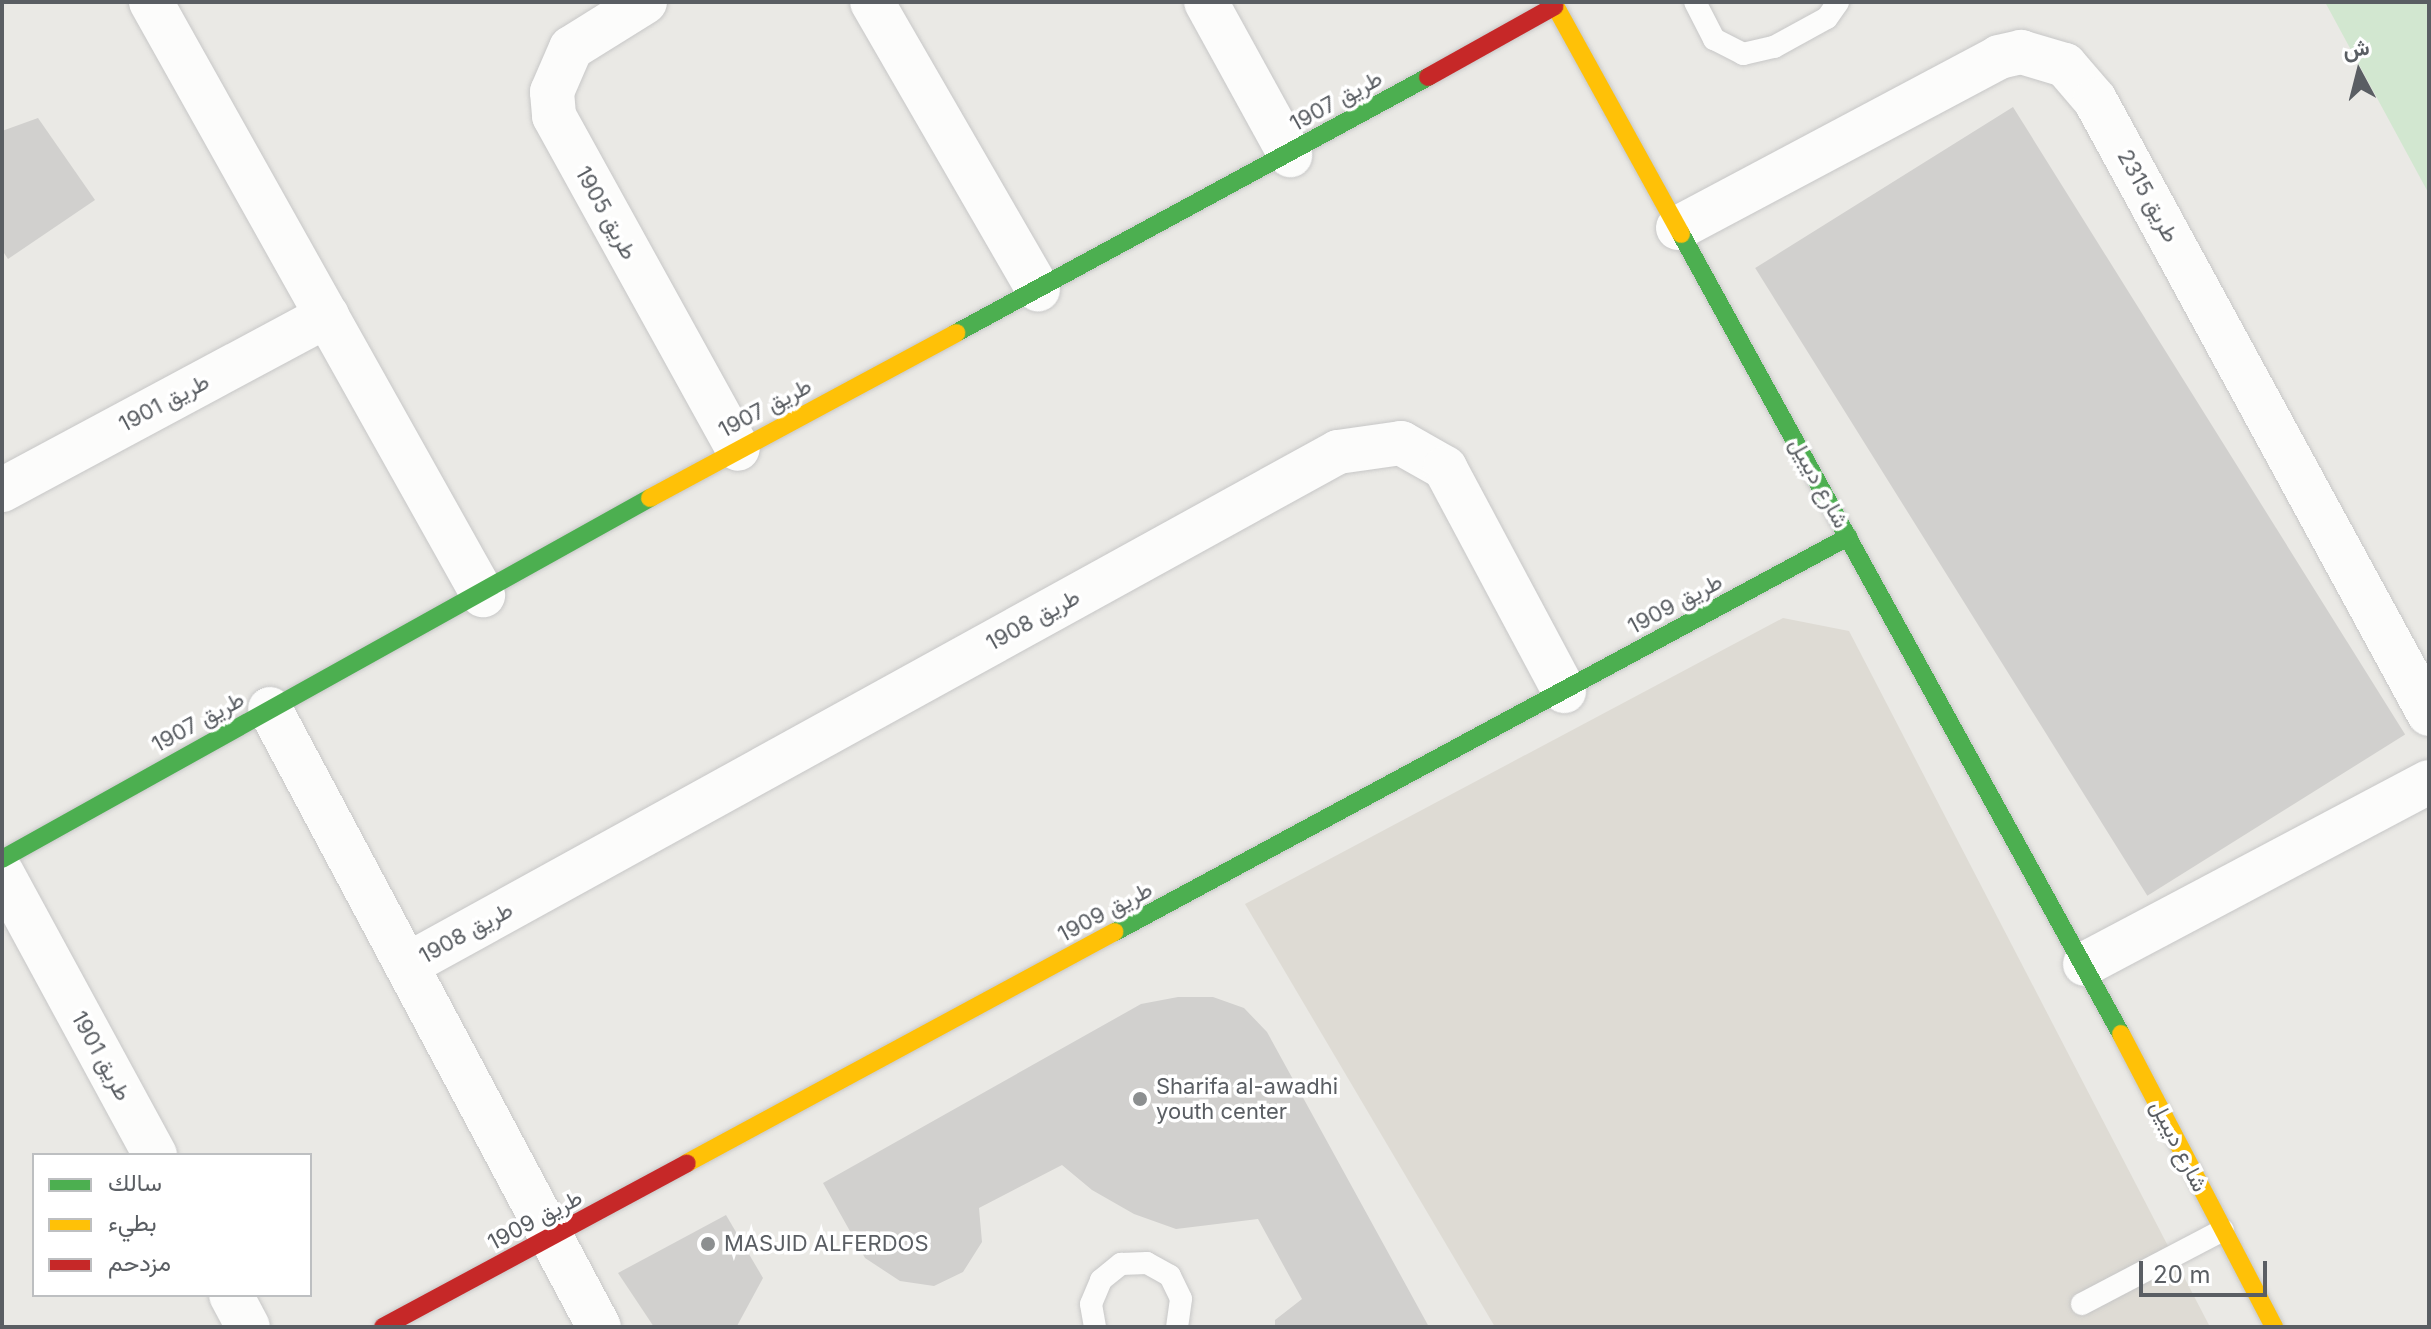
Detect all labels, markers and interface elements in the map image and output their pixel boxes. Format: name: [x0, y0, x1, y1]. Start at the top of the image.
north arrow: [2319, 32, 2399, 112]
text: ش: [2341, 34, 2371, 63]
street label: طريق 1907: [1285, 65, 1387, 137]
street label: طريق 2315: [2112, 145, 2184, 247]
street label: طريق 1905: [570, 162, 642, 264]
street label: طريق 1901: [114, 368, 214, 438]
street label: طريق 1907: [714, 373, 816, 443]
street label: شارع ديبيل: [1783, 433, 1855, 533]
street label: طريق 1909: [1623, 568, 1727, 640]
street label: طريق 1908: [982, 584, 1084, 656]
street label: طريق 1907: [147, 686, 249, 758]
street label: طريق 1909: [1053, 876, 1157, 948]
street label: طريق 1908: [415, 897, 517, 969]
street label: طريق 1901: [66, 1007, 136, 1105]
place label: Sharifa al-awadhi youth center: [1156, 1073, 1338, 1124]
marker: Sharifa al-awadhi youth center: [1131, 1090, 1149, 1108]
street label: شارع ديبيل: [2145, 1096, 2213, 1196]
legend: [32, 1153, 312, 1297]
text: سالك: [108, 1168, 162, 1197]
street label: طريق 1909: [483, 1184, 587, 1256]
text: بطيء: [108, 1208, 157, 1237]
place label: MASJID ALFERDOS: [724, 1231, 928, 1257]
marker: MASJID ALFERDOS: [699, 1235, 717, 1253]
scale bar: [2143, 1245, 2271, 1295]
text: مزدحم: [108, 1248, 171, 1277]
text: 20 m: [2153, 1260, 2211, 1289]

